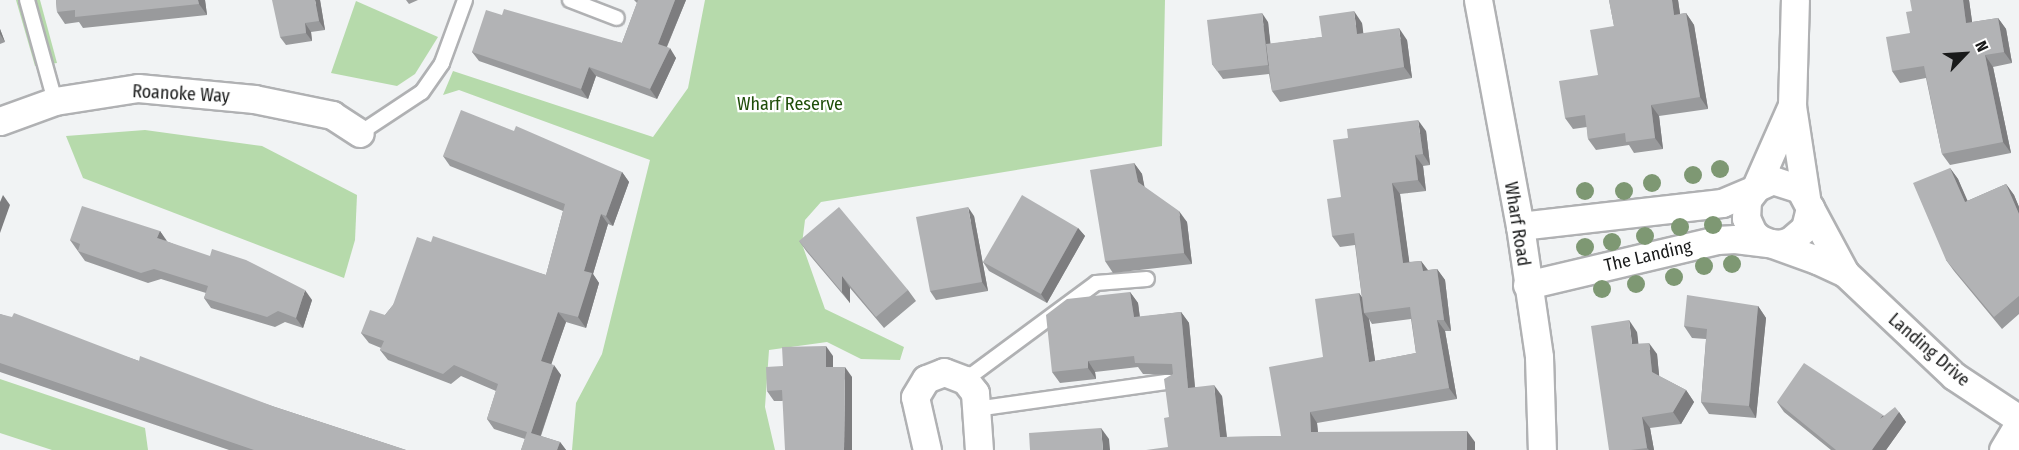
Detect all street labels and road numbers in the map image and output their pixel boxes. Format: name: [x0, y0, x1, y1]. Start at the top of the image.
street label: Roanoke Way: [132, 81, 230, 107]
street label: Wharf Road: [1500, 180, 1534, 268]
street label: The Landing: [1602, 235, 1694, 277]
street label: Landing Drive: [1884, 309, 1974, 391]

